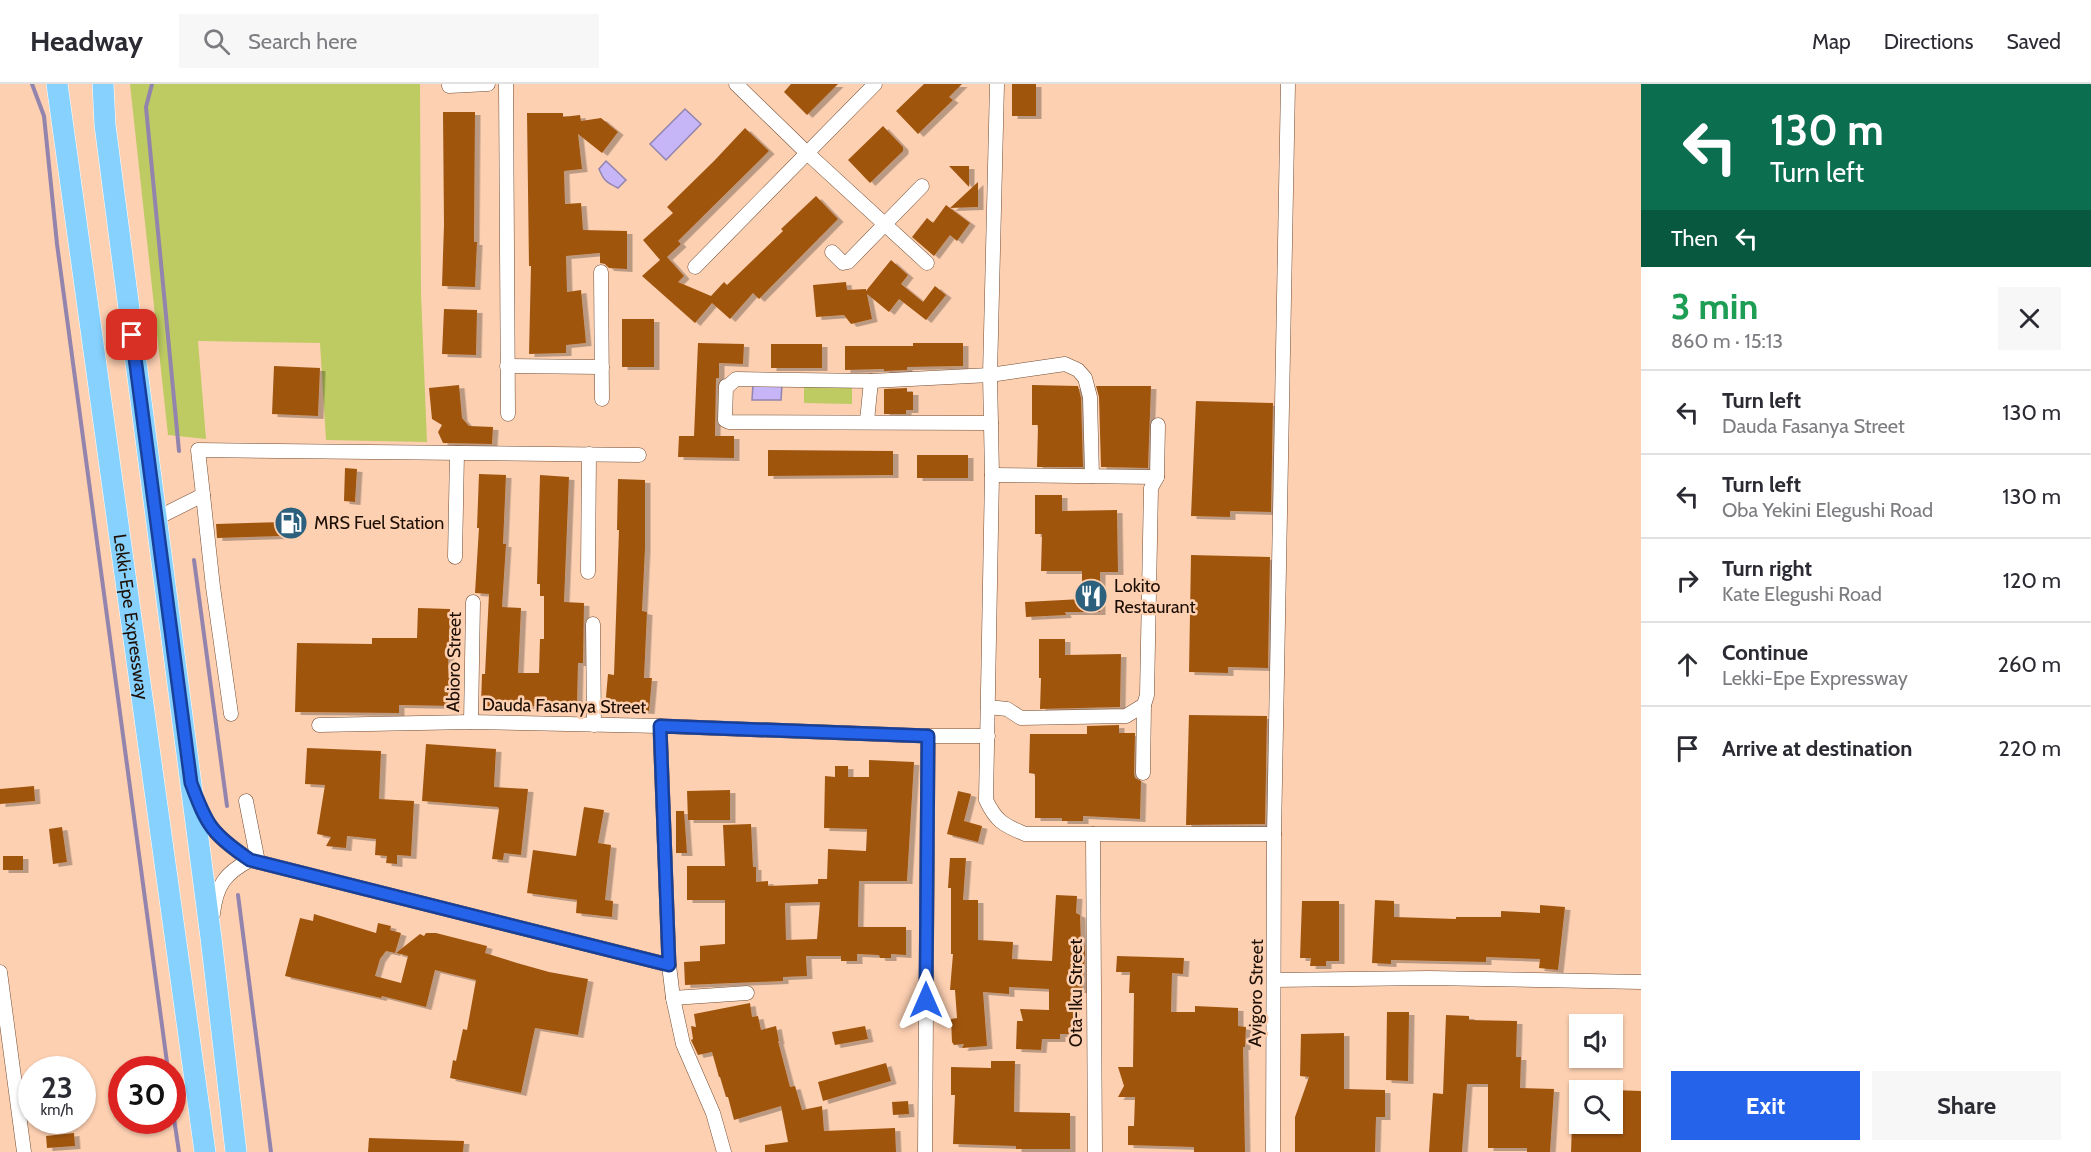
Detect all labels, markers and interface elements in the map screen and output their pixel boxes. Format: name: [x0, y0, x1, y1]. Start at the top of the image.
search box: [179, 14, 599, 68]
text: Headway: [30, 24, 143, 58]
icon: search: [200, 25, 233, 58]
text: Search here: [248, 28, 357, 55]
text: Map: [1812, 29, 1851, 54]
text: Directions: [1884, 29, 1973, 54]
text: Saved: [2006, 29, 2061, 54]
text: 130 m: [1770, 104, 1884, 156]
icon: left: [1671, 108, 1749, 186]
text: Turn left: [1770, 156, 1864, 189]
icon: left: [1730, 222, 1763, 255]
text: Then: [1671, 225, 1718, 252]
text: 3 min: [1671, 284, 1758, 328]
button: close: [1998, 287, 2061, 350]
pin: [106, 309, 157, 360]
icon: arrive: [115, 318, 148, 351]
text: 860 m · 15:13: [1671, 329, 1783, 353]
text: Turn left: [1722, 387, 1801, 414]
icon: left: [1671, 396, 1704, 429]
text: 130 m: [2002, 399, 2061, 426]
text: Dauda Fasanya Street: [1722, 414, 1905, 438]
text: Turn left: [1722, 471, 1801, 498]
icon: left: [1671, 480, 1704, 513]
text: 130 m: [2002, 483, 2061, 510]
text: Oba Yekini Elegushi Road: [1722, 498, 1933, 522]
fuel station icon: MRS Fuel Station: [273, 505, 309, 541]
place label: MRS Fuel Station: [314, 512, 444, 534]
street label: Lekki-Epe Expressway: [108, 533, 153, 701]
text: Turn right: [1722, 555, 1812, 582]
icon: right: [1671, 564, 1704, 597]
text: 120 m: [2003, 567, 2061, 594]
place label: Lokito Restaurant: [1114, 575, 1196, 618]
restaurant icon: Lokito Restaurant: [1073, 578, 1109, 614]
text: Kate Elegushi Road: [1722, 582, 1882, 606]
street label: Abioro Street: [442, 612, 466, 712]
text: Continue: [1722, 639, 1808, 666]
icon: ahead: [1671, 648, 1704, 681]
text: 260 m: [1997, 651, 2061, 678]
text: Lekki-Epe Expressway: [1722, 666, 1908, 690]
street label: Dauda Fasanya Street: [482, 694, 646, 718]
icon: arrive: [1671, 732, 1704, 765]
text: Arrive at destination: [1722, 735, 1912, 762]
text: 220 m: [1998, 735, 2061, 762]
street label: Ota-Iku Street: [1065, 939, 1087, 1047]
street label: Ayigoro Street: [1244, 939, 1268, 1047]
position arrow: [894, 968, 958, 1032]
map controls: [1569, 1014, 1623, 1134]
button: sound: [1569, 1014, 1623, 1068]
speed limit sign: 30: [108, 1056, 186, 1134]
text: 23: [41, 1069, 73, 1106]
button: Exit: [1671, 1071, 1860, 1140]
button: Share: [1872, 1071, 2061, 1140]
button: search: [1569, 1080, 1623, 1134]
text: km/h: [41, 1101, 73, 1119]

